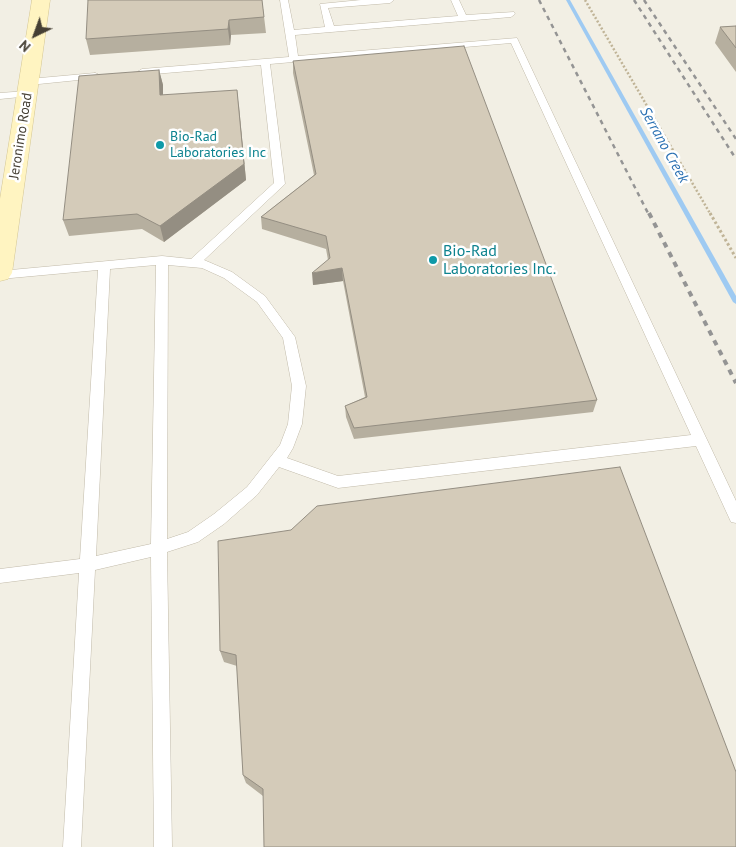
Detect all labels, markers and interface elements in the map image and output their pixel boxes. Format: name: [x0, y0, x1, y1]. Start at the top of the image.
north arrow: [10, 10, 60, 60]
text: N: [16, 36, 34, 56]
street label: Jeronimo Road: [6, 92, 36, 180]
water label: Serrano Creek: [636, 104, 692, 186]
place label: Bio-Rad Laboratories Inc: [170, 129, 266, 162]
marker: Bio-Rad Laboratories Inc: [154, 139, 166, 151]
place label: Bio-Rad Laboratories Inc.: [443, 241, 556, 279]
marker: Bio-Rad Laboratories Inc.: [427, 254, 439, 266]

